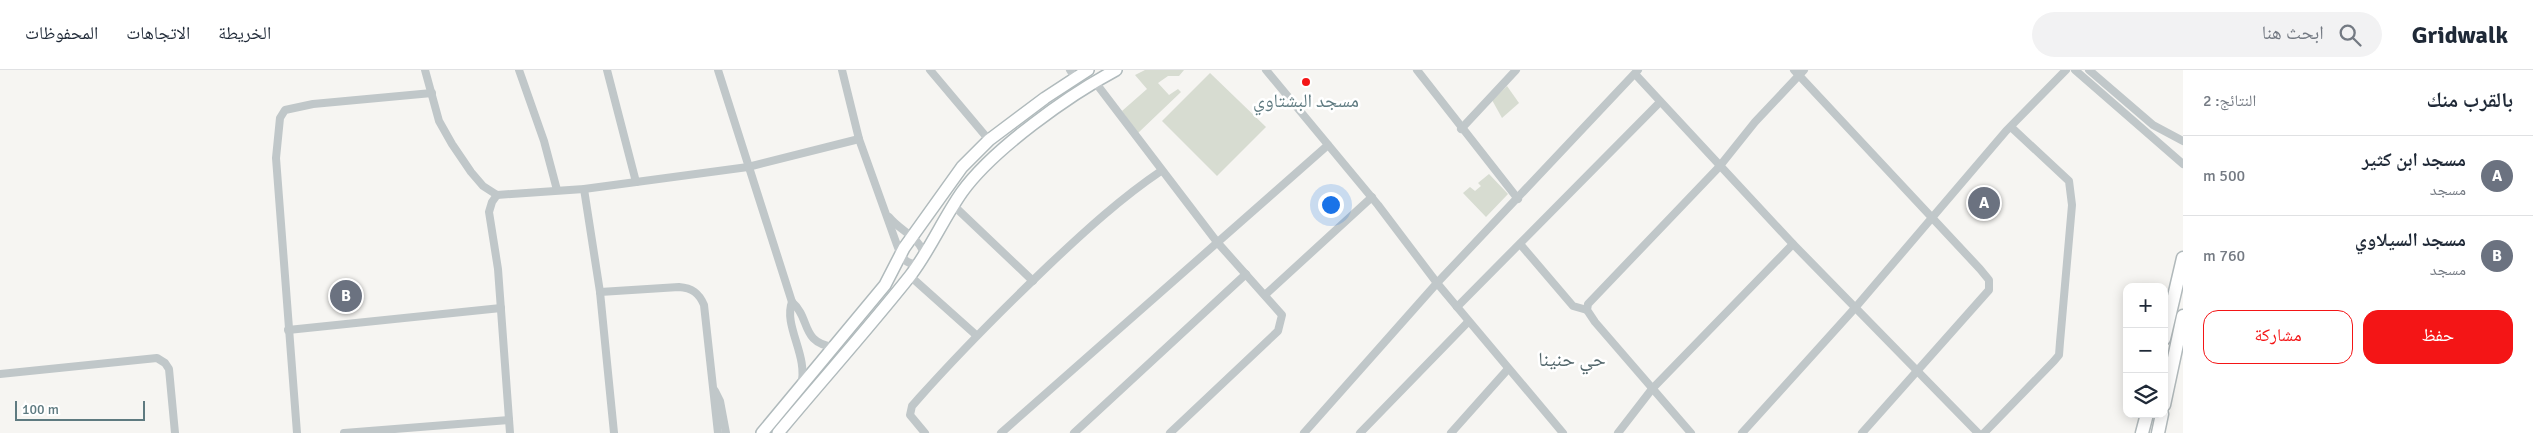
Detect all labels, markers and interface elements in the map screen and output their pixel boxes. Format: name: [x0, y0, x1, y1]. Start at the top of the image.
search box: [2032, 12, 2382, 57]
text: Gridwalk: [2412, 20, 2508, 50]
text: ابحث هنا: [2262, 21, 2324, 45]
icon: search: [2336, 21, 2364, 49]
text: المحفوظات: [25, 22, 98, 44]
text: الاتجاهات: [126, 22, 190, 44]
text: الخريطة: [218, 22, 271, 44]
marker: مسجد البشتاوي: [1300, 76, 1312, 88]
text: بالقرب منك: [2426, 87, 2513, 113]
place label: مسجد البشتاوي: [1253, 89, 1359, 116]
text: النتائج: 2: [2203, 91, 2256, 111]
text: مسجد ابن كثير: [2362, 148, 2466, 172]
text: 500 m: [2203, 166, 2245, 186]
text: A: [2492, 166, 2502, 186]
text: مسجد: [2430, 180, 2466, 200]
pin: A: [1968, 184, 2000, 222]
your location: [1318, 192, 1344, 218]
text: مسجد السيلاوي: [2355, 228, 2466, 252]
text: 760 m: [2203, 246, 2245, 266]
text: B: [2492, 246, 2502, 266]
text: مسجد: [2430, 260, 2466, 280]
pin: B: [330, 277, 362, 315]
map controls: [2123, 283, 2168, 418]
button: +: [2123, 283, 2168, 328]
button: مشاركة: [2203, 310, 2353, 364]
button: حفظ: [2363, 310, 2513, 364]
button: −: [2123, 328, 2168, 373]
district label: حي حنينا: [1538, 347, 1606, 375]
button: layers: [2123, 373, 2168, 418]
scale bar: [15, 398, 145, 421]
text: 100 m: [22, 401, 59, 418]

